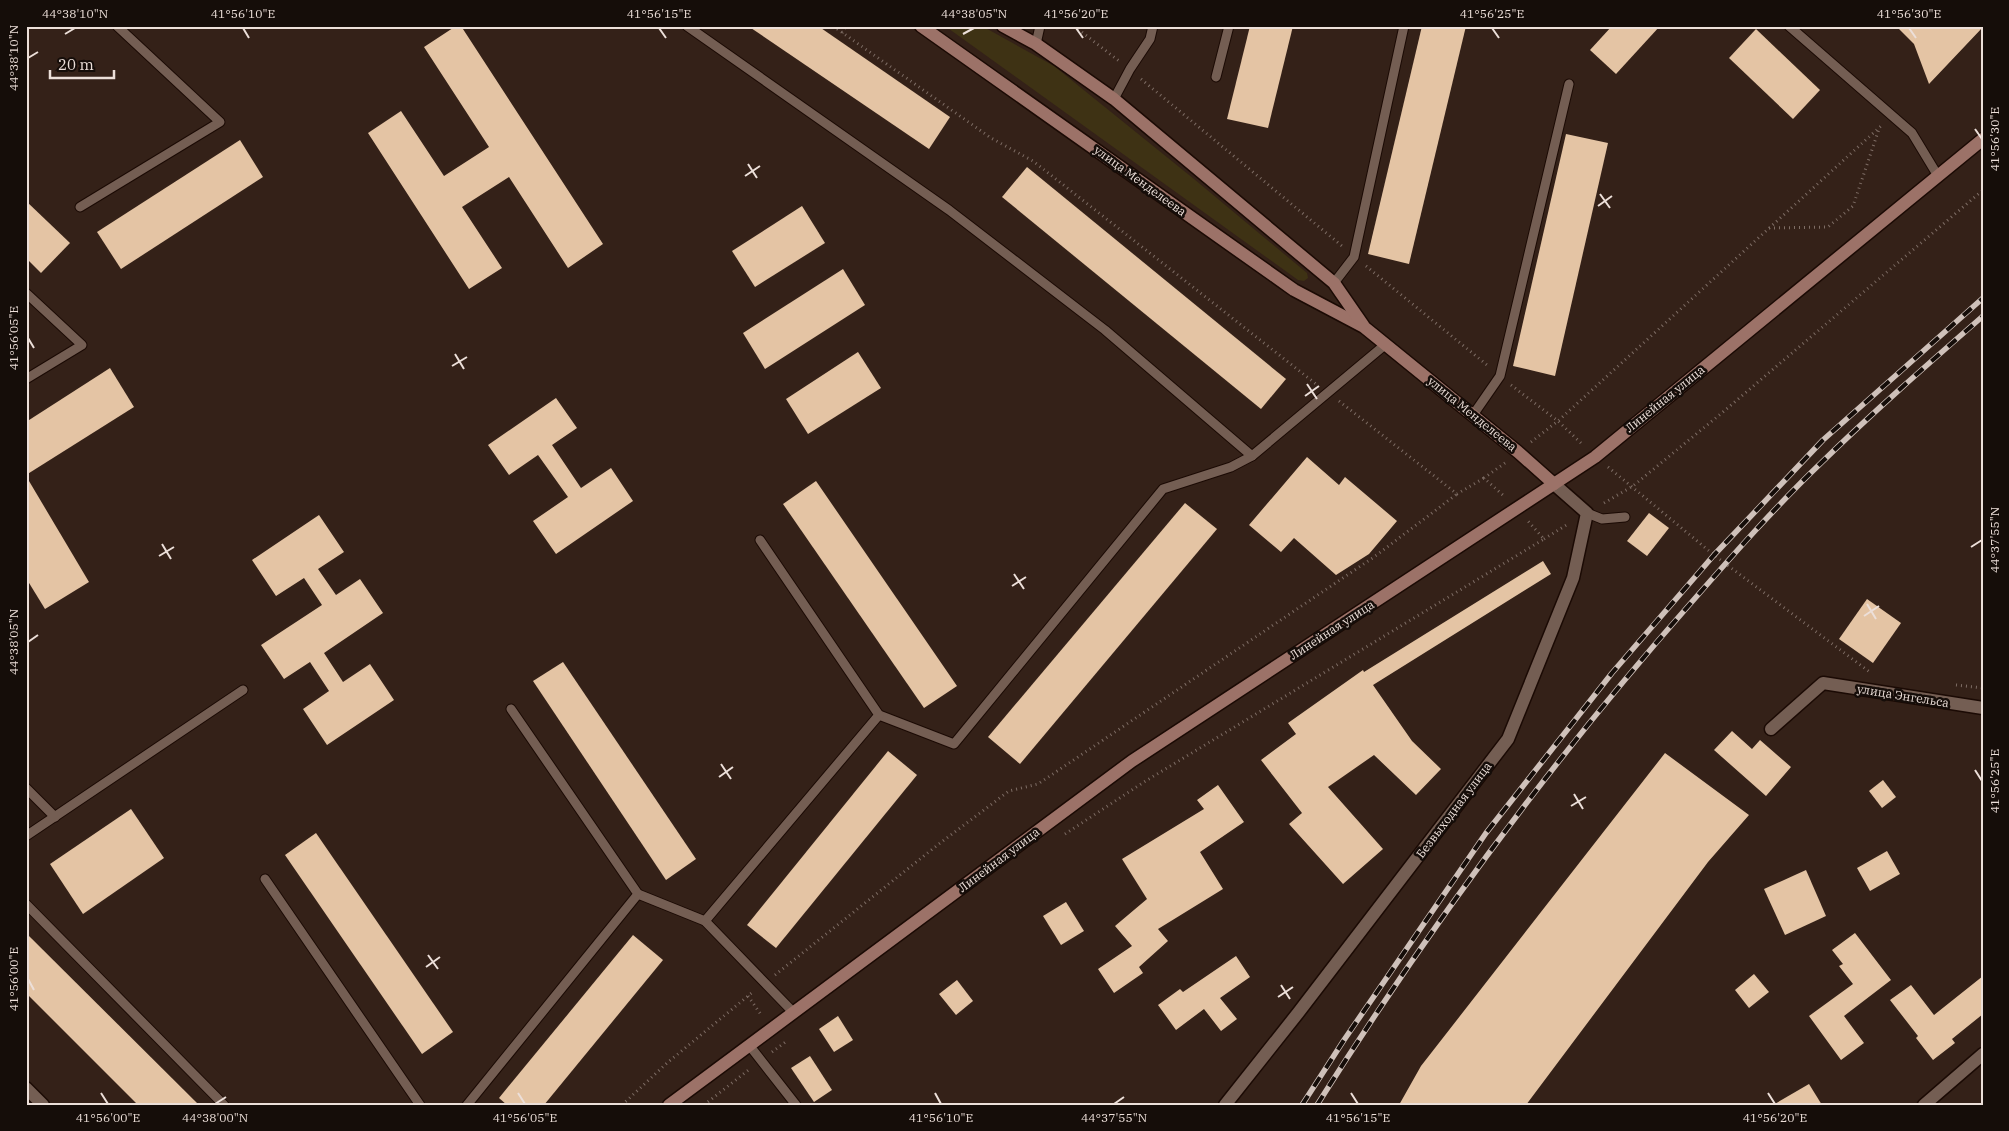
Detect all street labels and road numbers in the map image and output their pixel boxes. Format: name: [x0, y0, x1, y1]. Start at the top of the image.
street label: улица Менделеева: [1091, 142, 1190, 219]
street label: Линейная улица: [1622, 362, 1708, 435]
street label: улица Менделеева: [1425, 373, 1520, 454]
street label: Линейная улица: [1286, 596, 1377, 663]
street label: улица Энгельса: [1856, 681, 1951, 710]
street label: Безвыходная улица: [1413, 758, 1495, 861]
street label: Линейная улица: [955, 824, 1043, 895]

